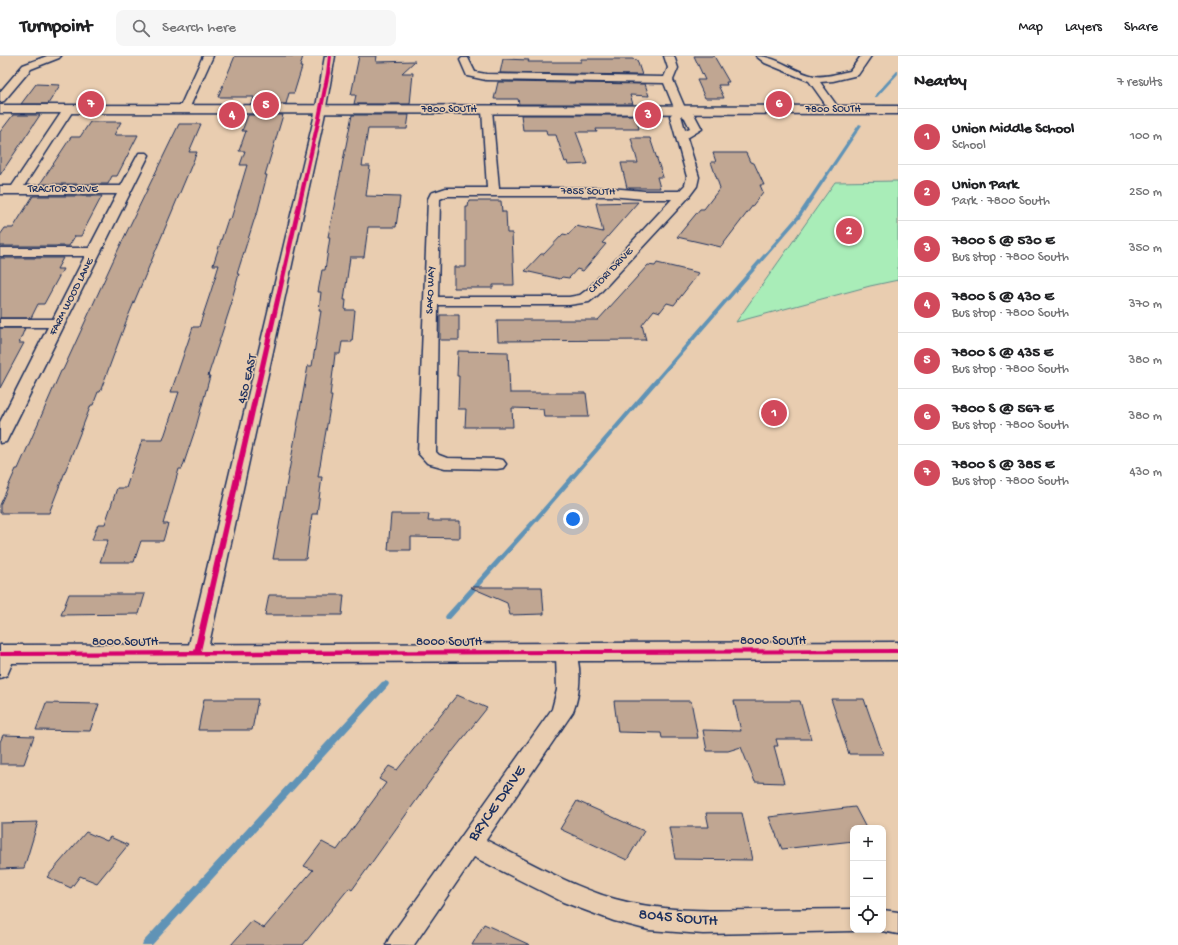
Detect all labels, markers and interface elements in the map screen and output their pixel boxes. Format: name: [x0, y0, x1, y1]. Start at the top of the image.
search box: [116, 10, 396, 46]
text: Turnpoint: [20, 16, 92, 39]
icon: search: [130, 17, 152, 39]
text: Search here: [162, 19, 236, 37]
text: Map: [1019, 19, 1043, 36]
text: Layers: [1065, 19, 1102, 36]
text: Share: [1124, 19, 1158, 36]
text: Nearby: [914, 72, 967, 92]
text: 7 results: [1117, 75, 1162, 90]
pin: 7: [78, 89, 104, 119]
pin: 6: [766, 89, 792, 119]
pin: 5: [253, 90, 279, 120]
pin: 4: [219, 100, 245, 130]
pin: 3: [635, 100, 661, 130]
street label: 7800 SOUTH: [420, 104, 477, 116]
street label: 7800 SOUTH: [804, 104, 861, 116]
text: Union Middle School: [952, 120, 1074, 138]
text: 1: [924, 129, 930, 144]
text: 100 m: [1130, 129, 1162, 144]
text: School: [952, 138, 986, 153]
text: Union Park: [952, 176, 1018, 194]
street label: TRACTOR DRIVE: [27, 184, 99, 196]
text: 2: [924, 185, 930, 200]
text: 250 m: [1129, 185, 1162, 200]
street label: 7855 SOUTH: [560, 186, 616, 198]
text: Park · 7800 South: [952, 194, 1050, 209]
pin: 2: [836, 216, 862, 246]
text: 7800 S @ 530 E: [952, 232, 1055, 250]
text: 3: [924, 241, 930, 256]
text: 350 m: [1129, 241, 1162, 256]
street label: CITORI DRIVE: [586, 245, 637, 296]
text: Bus stop · 7800 South: [952, 250, 1069, 265]
street label: FARM WOOD LANE: [47, 255, 97, 339]
street label: SAKO WAY: [424, 266, 438, 314]
text: 7800 S @ 430 E: [952, 288, 1054, 306]
text: 4: [924, 297, 930, 312]
text: 370 m: [1129, 297, 1162, 312]
text: Bus stop · 7800 South: [952, 306, 1069, 321]
text: 7800 S @ 435 E: [952, 344, 1053, 362]
street label: 450 EAST: [235, 352, 261, 405]
text: 5: [924, 353, 930, 368]
text: 380 m: [1128, 353, 1162, 368]
text: Bus stop · 7800 South: [952, 362, 1069, 377]
pin: 1: [761, 398, 787, 428]
text: 7800 S @ 567 E: [952, 400, 1054, 418]
text: 6: [924, 409, 930, 424]
text: 380 m: [1128, 409, 1162, 424]
text: Bus stop · 7800 South: [952, 418, 1069, 433]
text: 7800 S @ 385 E: [952, 456, 1054, 474]
text: 7: [924, 465, 930, 480]
text: 430 m: [1129, 465, 1162, 480]
text: Bus stop · 7800 South: [952, 474, 1069, 489]
your location: [563, 509, 583, 529]
street label: 8000 SOUTH: [740, 634, 807, 649]
street label: 8000 SOUTH: [92, 635, 159, 650]
street label: 8000 SOUTH: [416, 635, 483, 650]
street label: BRYCE DRIVE: [464, 762, 532, 846]
map controls: [850, 825, 886, 933]
button: +: [850, 825, 886, 861]
button: −: [850, 861, 886, 897]
button: locate: [850, 897, 886, 933]
street label: 8045 SOUTH: [638, 906, 719, 932]

